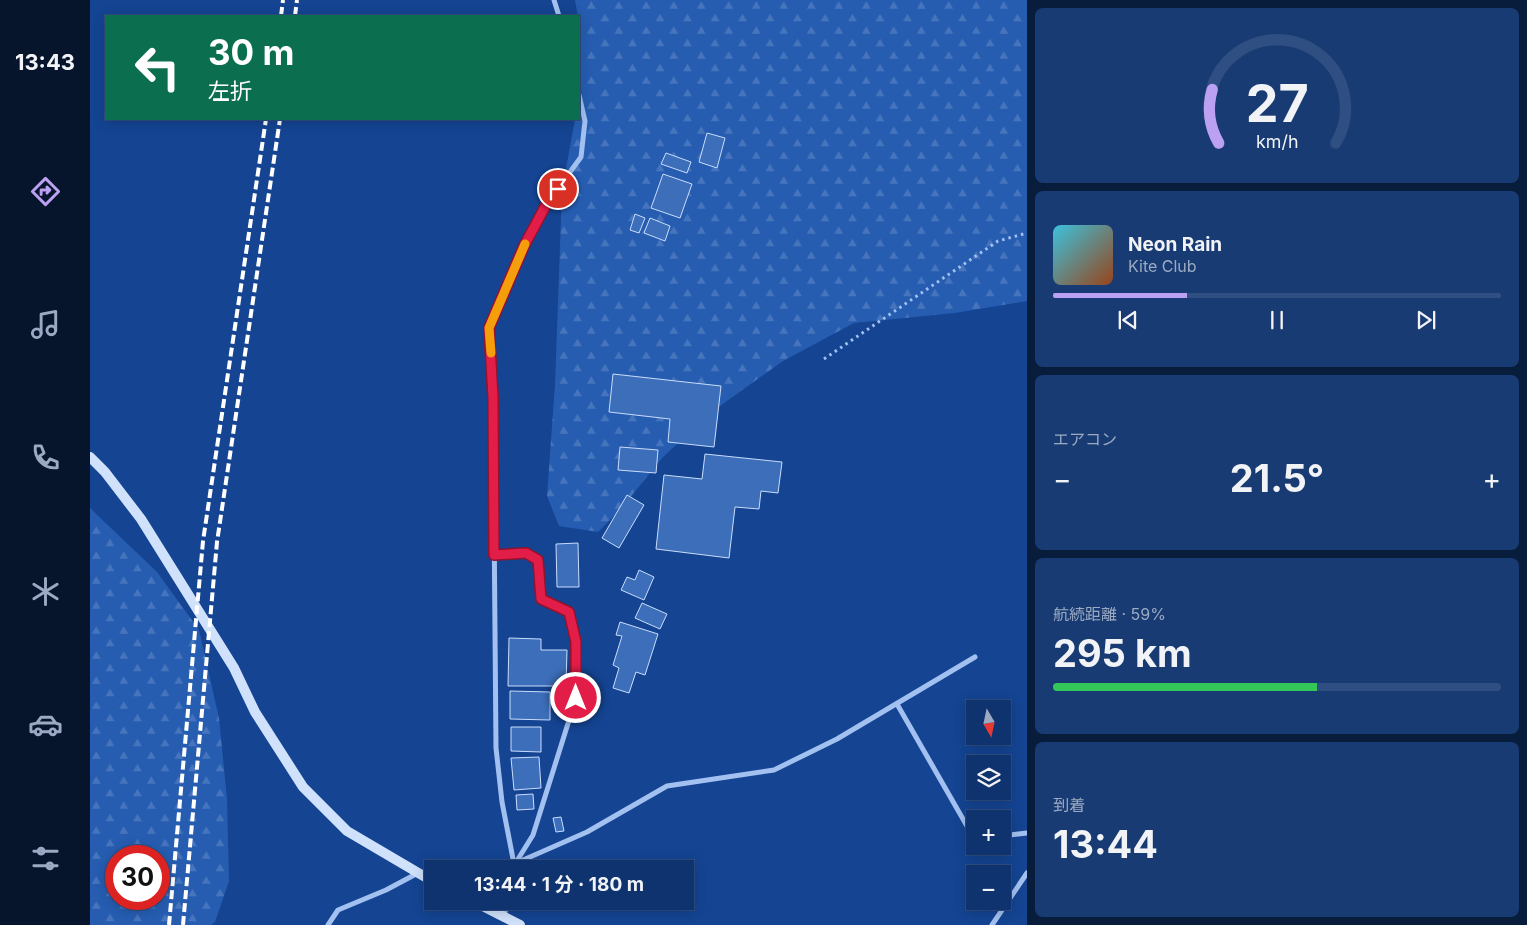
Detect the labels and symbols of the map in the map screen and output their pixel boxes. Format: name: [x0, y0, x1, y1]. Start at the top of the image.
pin: [537, 168, 579, 210]
position arrow: [549, 671, 601, 723]
north arrow: [966, 700, 1011, 745]
speed limit sign: 30: [105, 845, 170, 910]

